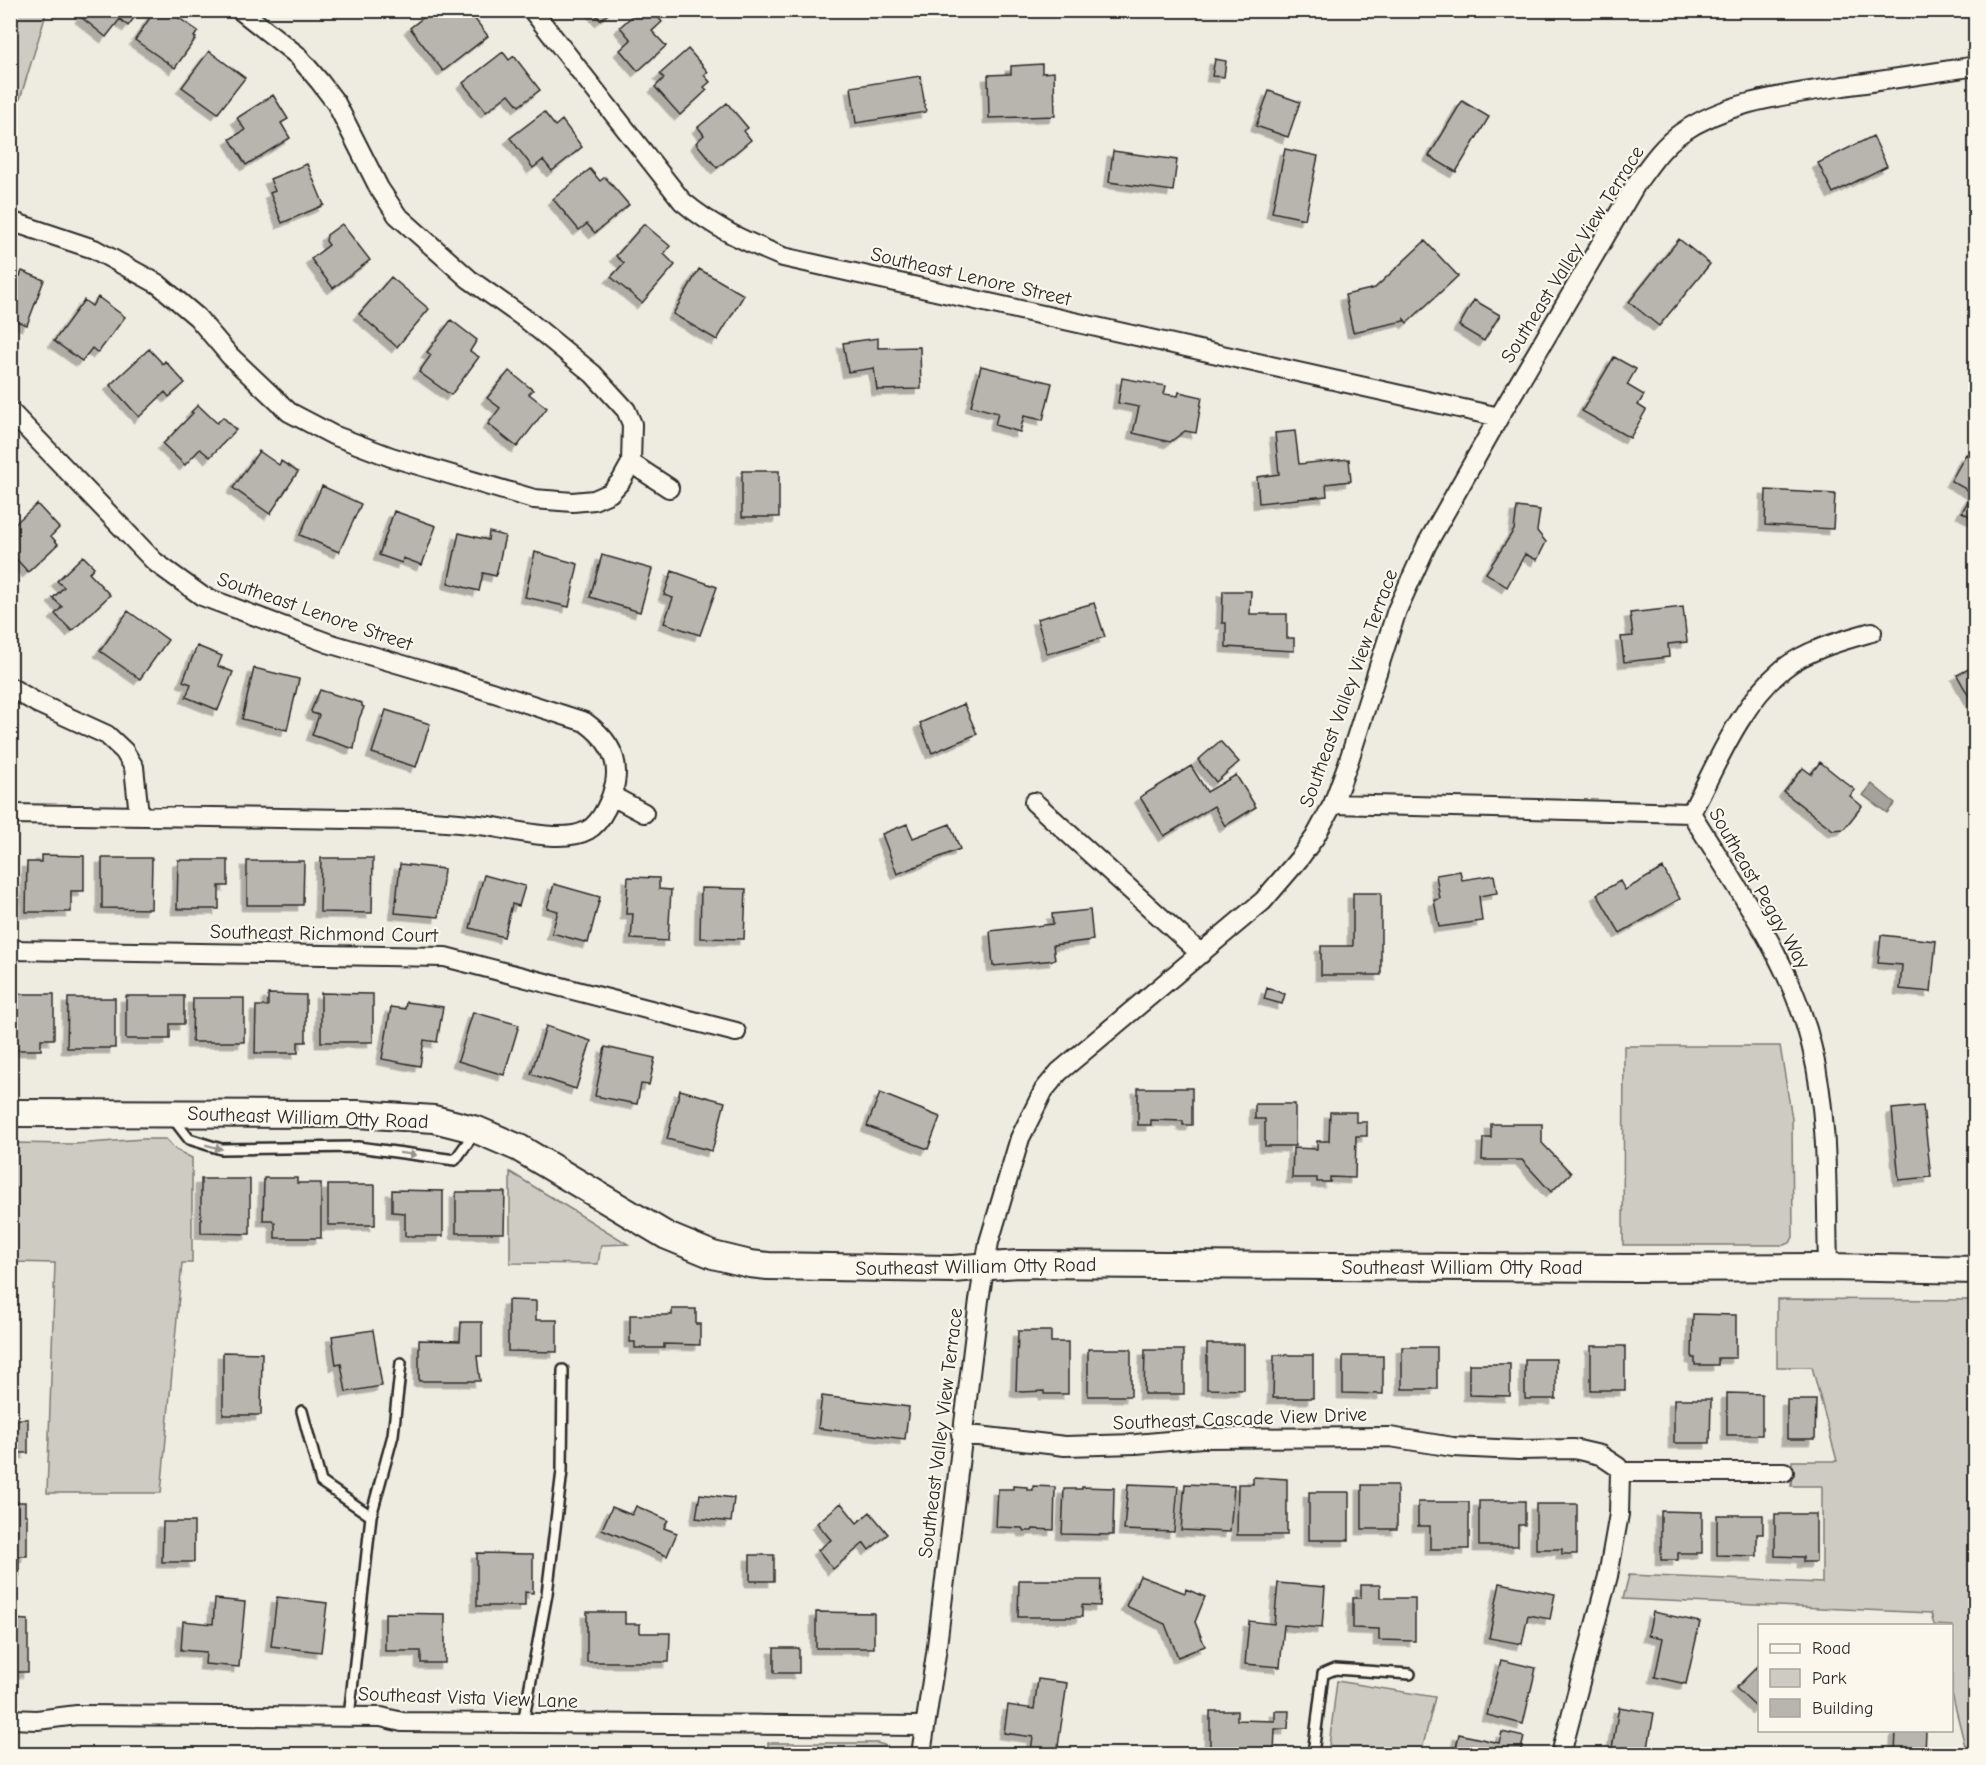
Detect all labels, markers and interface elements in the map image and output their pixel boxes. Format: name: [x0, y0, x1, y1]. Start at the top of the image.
street label: Southeast Valley View Terrace: [1496, 141, 1649, 367]
street label: Southeast Lenore Street: [868, 242, 1075, 311]
street label: Southeast Valley View Terrace: [1295, 566, 1402, 810]
street label: Southeast Lenore Street: [214, 567, 417, 656]
street label: Southeast Peggy Way: [1704, 804, 1815, 973]
street label: Southeast Richmond Court: [210, 920, 440, 947]
street label: Southeast William Otty Road: [187, 1102, 429, 1133]
one-way arrow: [204, 1142, 223, 1152]
one-way arrow: [398, 1149, 417, 1159]
street label: Southeast William Otty Road: [855, 1253, 1097, 1280]
street label: Southeast William Otty Road: [1341, 1256, 1583, 1279]
street label: Southeast Valley View Terrace: [914, 1307, 967, 1559]
street label: Southeast Cascade View Drive: [1112, 1403, 1368, 1434]
legend: [1758, 1624, 1953, 1732]
text: Road: [1812, 1638, 1851, 1659]
text: Park: [1812, 1668, 1847, 1689]
street label: Southeast Vista View Lane: [358, 1682, 578, 1713]
text: Building: [1812, 1698, 1874, 1719]

